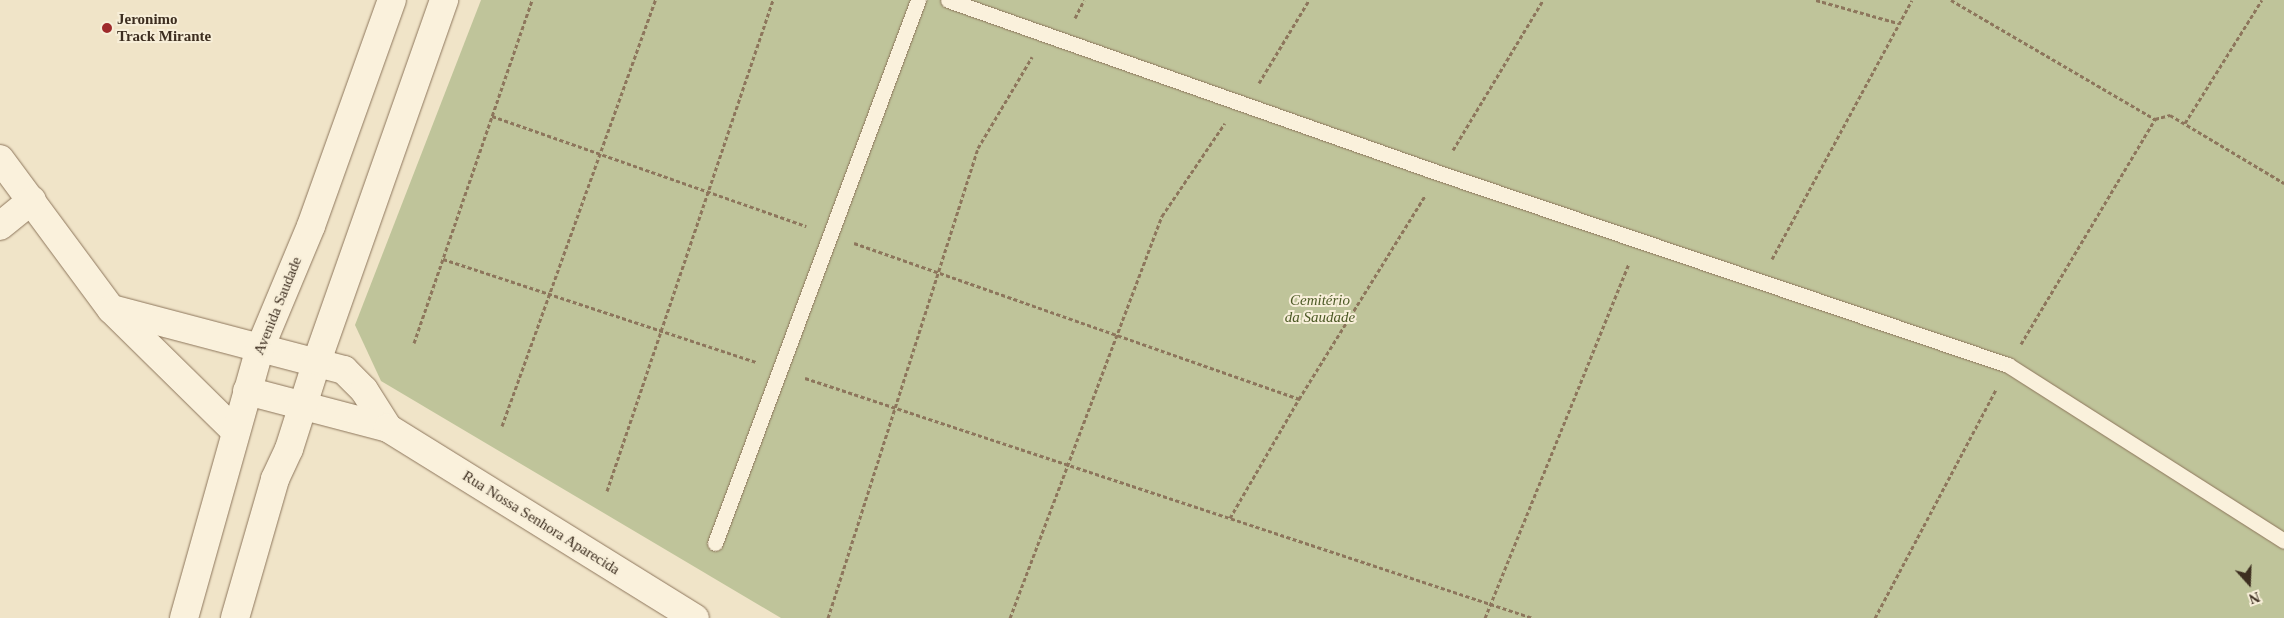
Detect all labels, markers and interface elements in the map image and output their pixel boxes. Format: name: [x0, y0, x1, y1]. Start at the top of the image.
place label: Jeronimo Track Mirante: [117, 10, 211, 45]
marker: Jeronimo Track Mirante: [101, 22, 113, 34]
street label: Avenida Saudade: [250, 254, 306, 358]
park label: Cemitério da Saudade: [1285, 291, 1355, 326]
street label: Rua Nossa Senhora Aparecida: [459, 467, 623, 579]
north arrow: [2224, 558, 2274, 608]
text: N: [2247, 589, 2262, 606]

